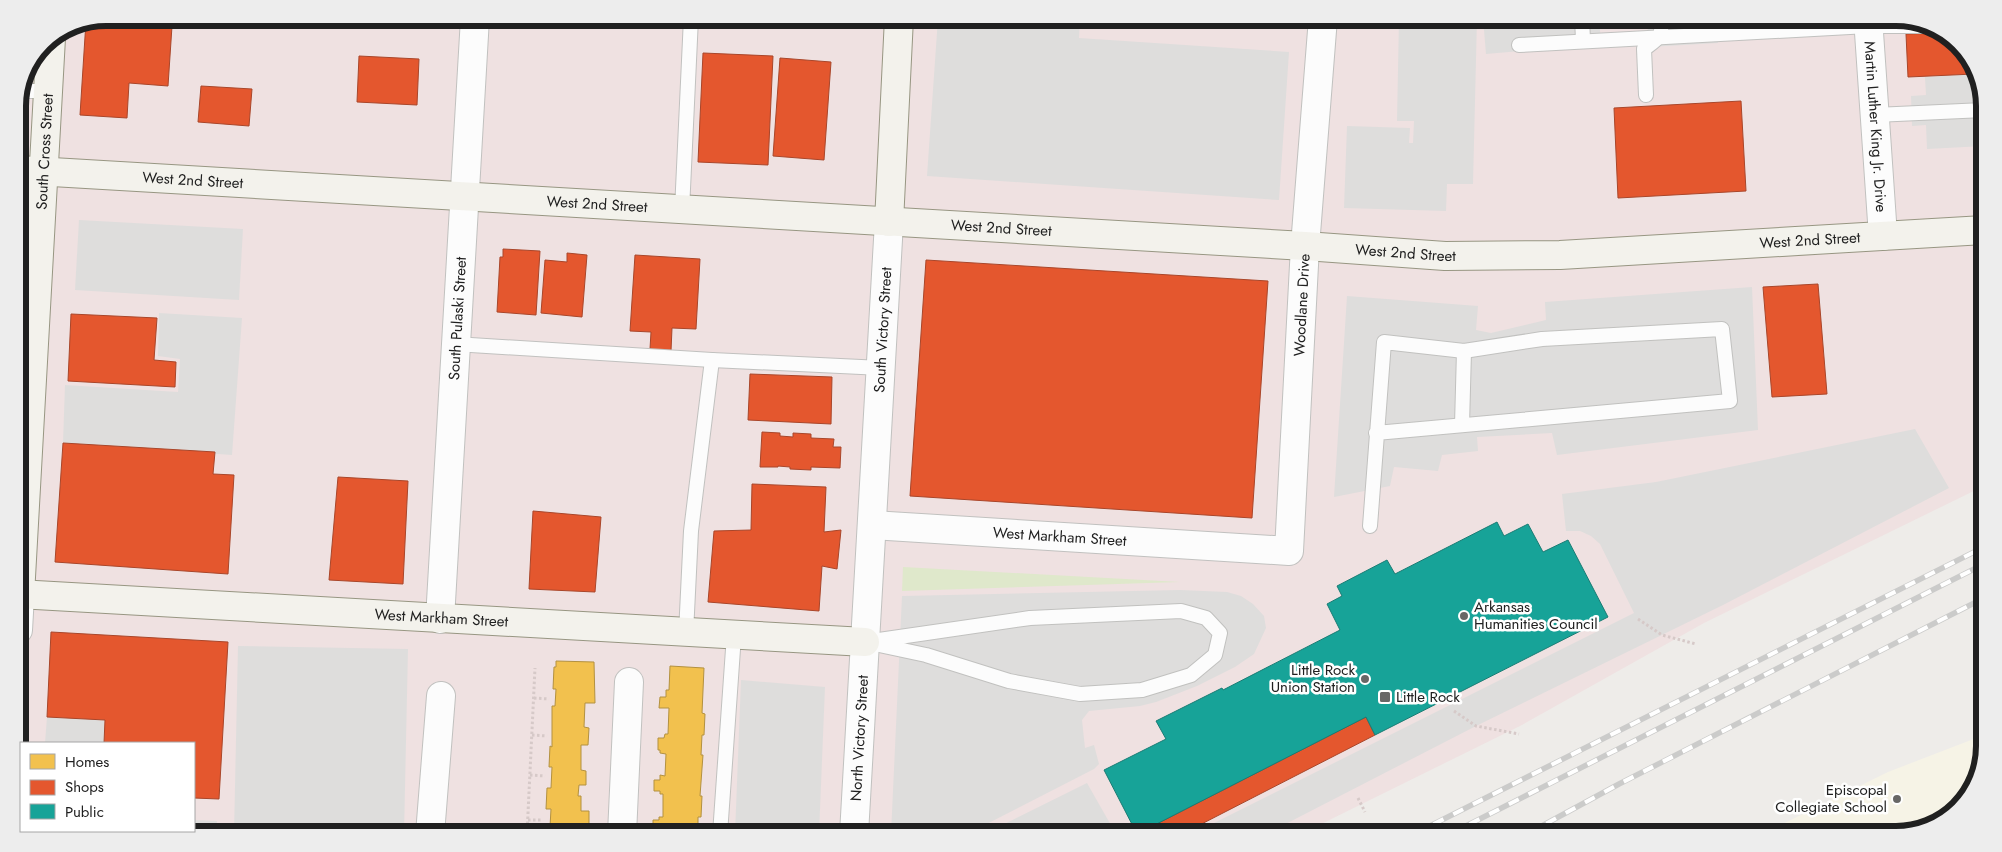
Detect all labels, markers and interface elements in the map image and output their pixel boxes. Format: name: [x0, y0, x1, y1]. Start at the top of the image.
street label: Martin Luther King Jr. Drive: [1859, 41, 1892, 213]
street label: South Cross Street: [30, 93, 59, 210]
street label: West 2nd Street: [142, 166, 244, 194]
street label: West 2nd Street: [546, 190, 648, 218]
street label: West 2nd Street: [950, 214, 1053, 242]
street label: West 2nd Street: [1759, 226, 1861, 254]
street label: West 2nd Street: [1354, 239, 1456, 267]
street label: Woodlane Drive: [1288, 253, 1316, 357]
street label: South Pulaski Street: [443, 256, 472, 381]
street label: South Victory Street: [868, 266, 897, 393]
street label: West Markham Street: [992, 522, 1128, 552]
place label: Arkansas Humanities Council: [1474, 596, 1598, 635]
street label: West Markham Street: [374, 603, 509, 633]
marker: Arkansas Humanities Council: [1458, 610, 1470, 622]
place label: Little Rock Union Station: [1271, 659, 1355, 698]
marker: Little Rock Union Station: [1359, 673, 1371, 685]
street label: North Victory Street: [845, 674, 874, 802]
place label: Little Rock: [1396, 686, 1460, 708]
marker: Little Rock: [1378, 690, 1392, 704]
legend: [20, 742, 195, 832]
text: Homes: [65, 751, 109, 773]
text: Shops: [65, 776, 104, 798]
place label: Episcopal Collegiate School: [1775, 779, 1887, 818]
marker: Episcopal Collegiate School: [1891, 793, 1903, 805]
text: Public: [65, 801, 104, 823]

